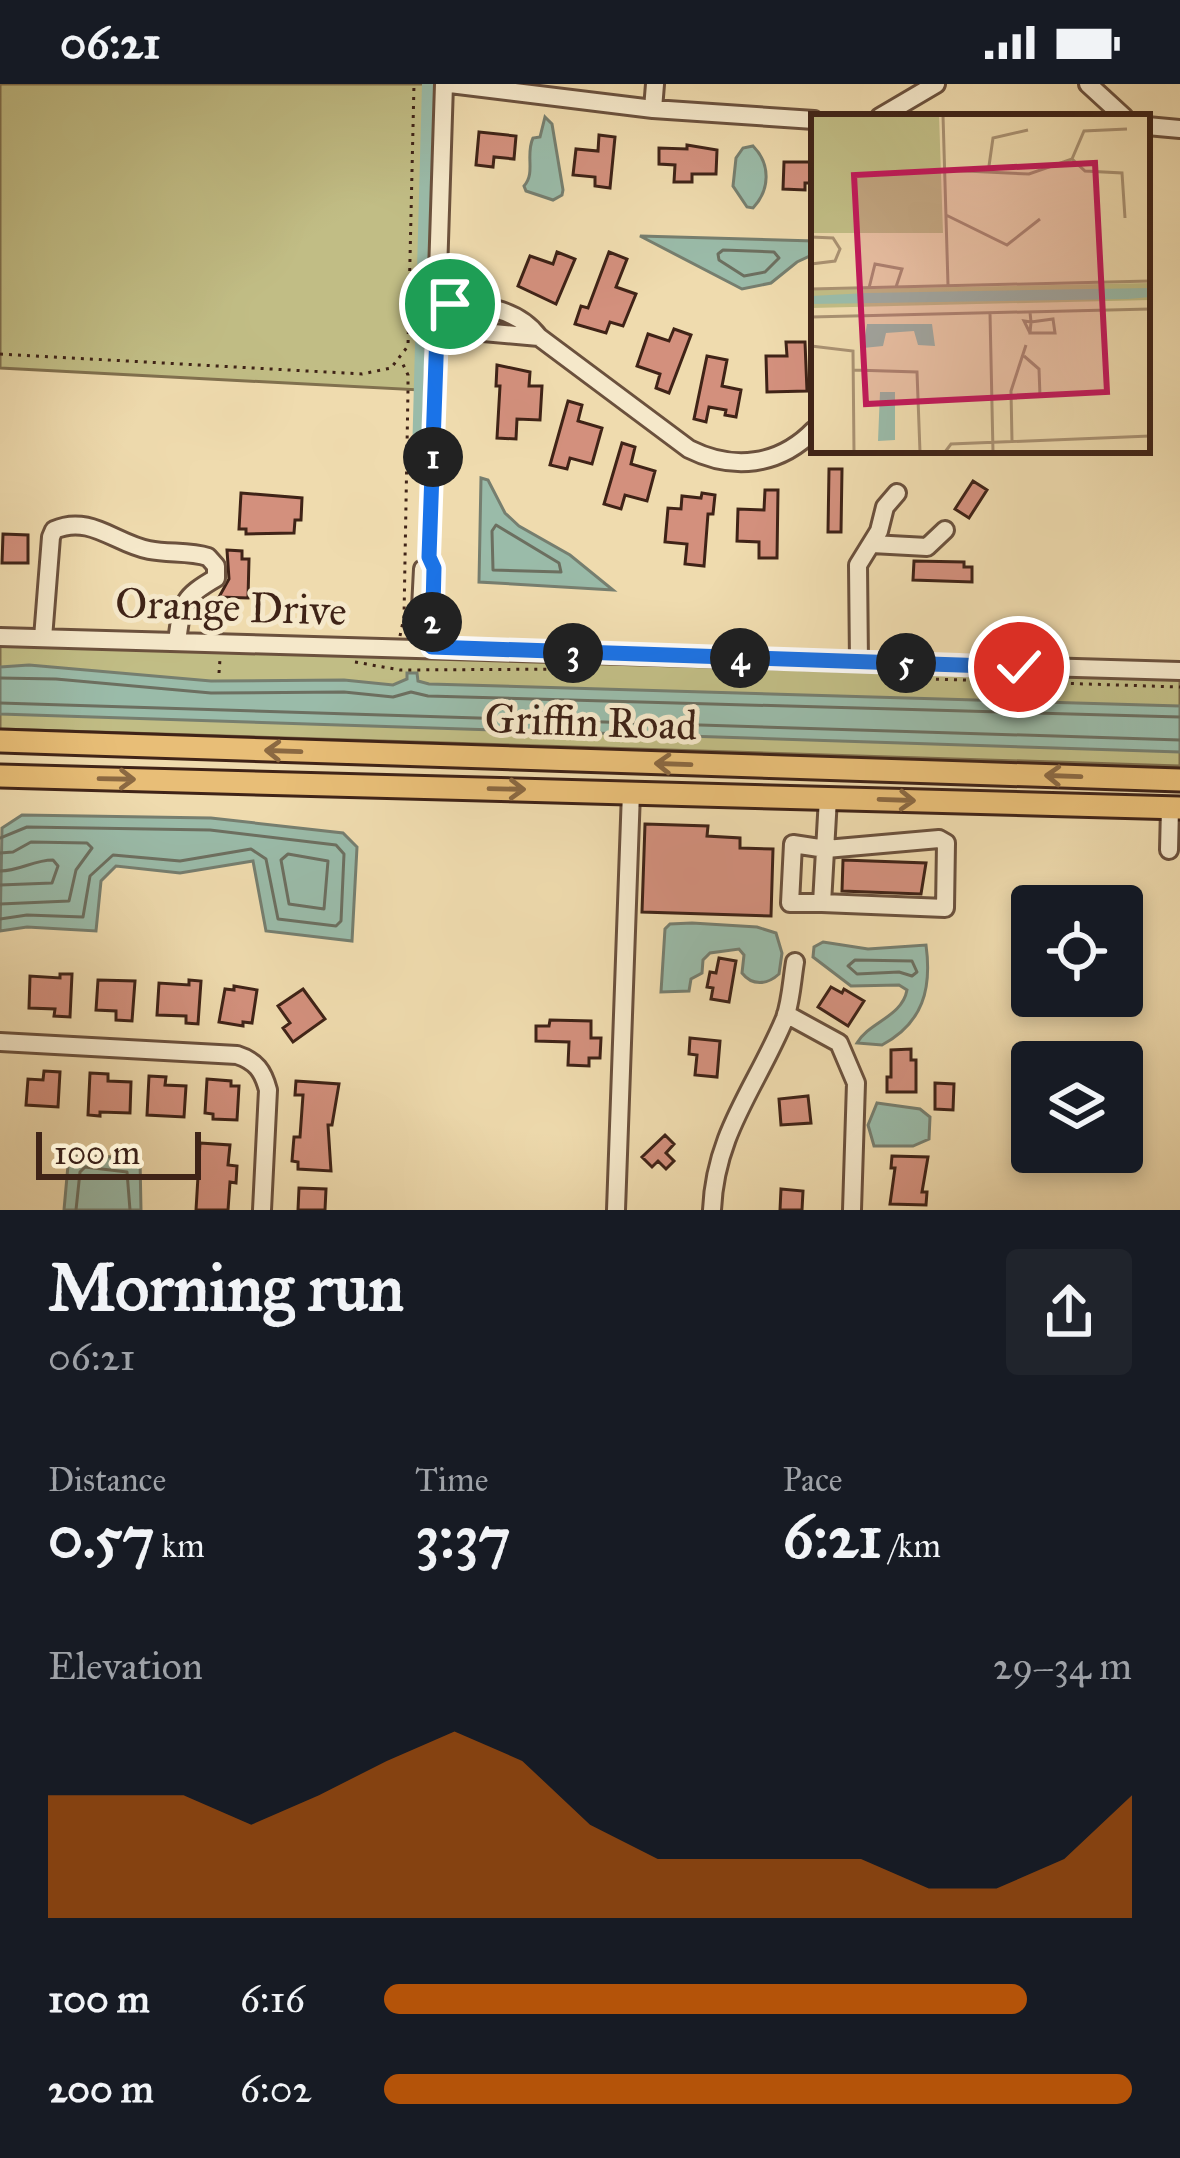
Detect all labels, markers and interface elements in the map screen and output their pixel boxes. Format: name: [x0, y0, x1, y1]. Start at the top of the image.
text: 06:21: [60, 15, 161, 70]
inset map: [811, 114, 1150, 453]
pin: [399, 253, 501, 355]
icon: arrive: [417, 271, 483, 337]
pin: 1: [403, 427, 463, 487]
text: 1: [426, 437, 440, 477]
street label: Orange Drive: [114, 577, 348, 637]
pin: 2: [402, 592, 462, 652]
text: 2: [424, 602, 440, 642]
pin: [968, 616, 1070, 718]
pin: 3: [543, 623, 603, 683]
pin: 4: [710, 628, 770, 688]
text: 3: [566, 633, 580, 673]
pin: 5: [876, 633, 936, 693]
icon: check: [986, 634, 1052, 700]
text: 4: [731, 638, 749, 678]
text: 5: [898, 643, 914, 683]
street label: Griffin Road: [484, 692, 698, 752]
one-way arrow: [264, 739, 303, 762]
one-way arrow: [654, 752, 693, 775]
one-way arrow: [1044, 765, 1083, 788]
one-way arrow: [97, 768, 136, 791]
one-way arrow: [487, 778, 526, 801]
one-way arrow: [877, 789, 916, 812]
map controls: [1011, 885, 1143, 1173]
button: locate: [1011, 885, 1143, 1017]
button: layers: [1011, 1041, 1143, 1173]
scale bar: [36, 1126, 201, 1179]
text: 100 m: [54, 1133, 140, 1173]
text: Morning run: [48, 1247, 404, 1328]
button: share: [1006, 1249, 1132, 1375]
text: 06:21: [48, 1333, 135, 1381]
text: Distance: [48, 1460, 166, 1500]
text: Time: [415, 1460, 488, 1500]
text: Pace: [783, 1460, 843, 1500]
text: 0.57: [48, 1500, 154, 1573]
text: 3:37: [415, 1500, 510, 1573]
text: 6:21: [783, 1500, 882, 1573]
text: km: [154, 1526, 205, 1566]
text: /km: [882, 1526, 941, 1566]
text: Elevation: [48, 1642, 203, 1690]
text: 29–34 m: [993, 1642, 1132, 1690]
text: 100 m: [48, 1975, 150, 2023]
text: 6:16: [240, 1975, 305, 2023]
text: 200 m: [48, 2065, 154, 2113]
text: 6:02: [240, 2065, 312, 2113]

